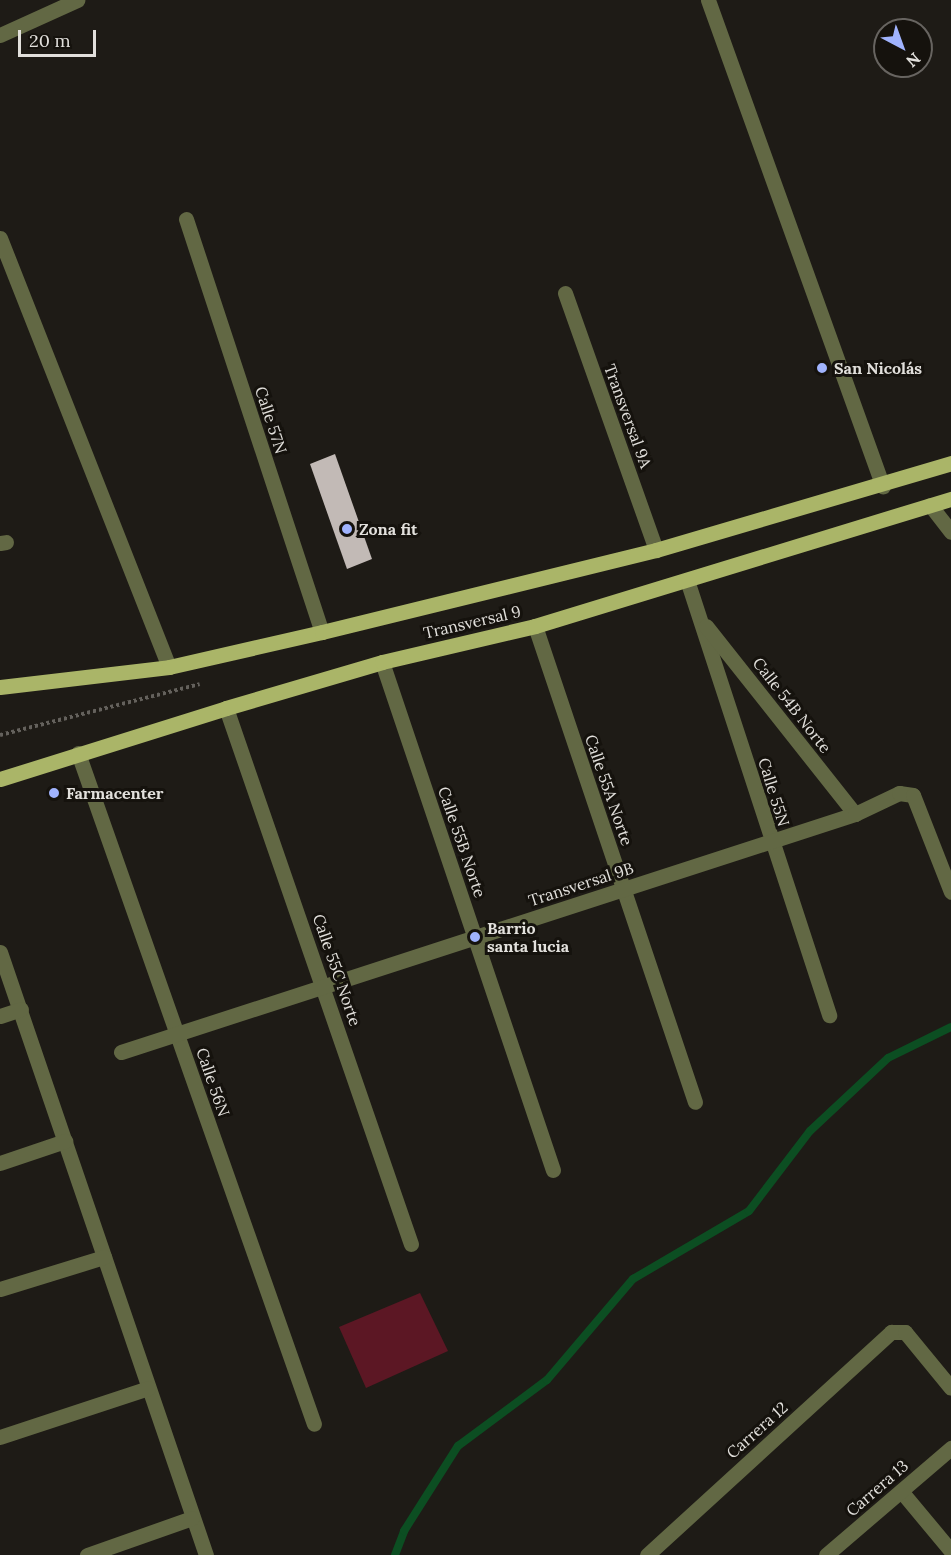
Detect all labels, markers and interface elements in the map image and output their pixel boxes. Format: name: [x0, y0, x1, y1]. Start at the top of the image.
scale bar: [21, 18, 99, 56]
north arrow: [873, 18, 933, 78]
text: 20 m: [29, 29, 71, 52]
text: N: [902, 48, 925, 72]
place label: San Nicolás: [834, 358, 922, 378]
street label: Transversal 9A: [600, 361, 656, 471]
marker: San Nicolás: [815, 361, 829, 375]
street label: Calle 57N: [251, 384, 291, 456]
place label: Zona fit: [359, 519, 418, 539]
marker: Zona fit: [340, 522, 354, 536]
street label: Transversal 9: [421, 601, 523, 643]
street label: Calle 54B Norte: [749, 653, 835, 757]
street label: Calle 55A Norte: [581, 732, 637, 848]
street label: Calle 55N: [754, 755, 794, 829]
place label: Farmacenter: [66, 783, 164, 803]
street label: Calle 55B Norte: [434, 784, 490, 900]
marker: Farmacenter: [47, 786, 61, 800]
street label: Transversal 9B: [526, 858, 636, 910]
street label: Calle 55C Norte: [309, 911, 365, 1029]
place label: Barrio santa lucia: [487, 918, 569, 956]
marker: Barrio santa lucia: [468, 930, 482, 944]
street label: Calle 56N: [192, 1045, 234, 1119]
street label: Carrera 12: [723, 1398, 791, 1462]
street label: Carrera 13: [842, 1456, 912, 1520]

